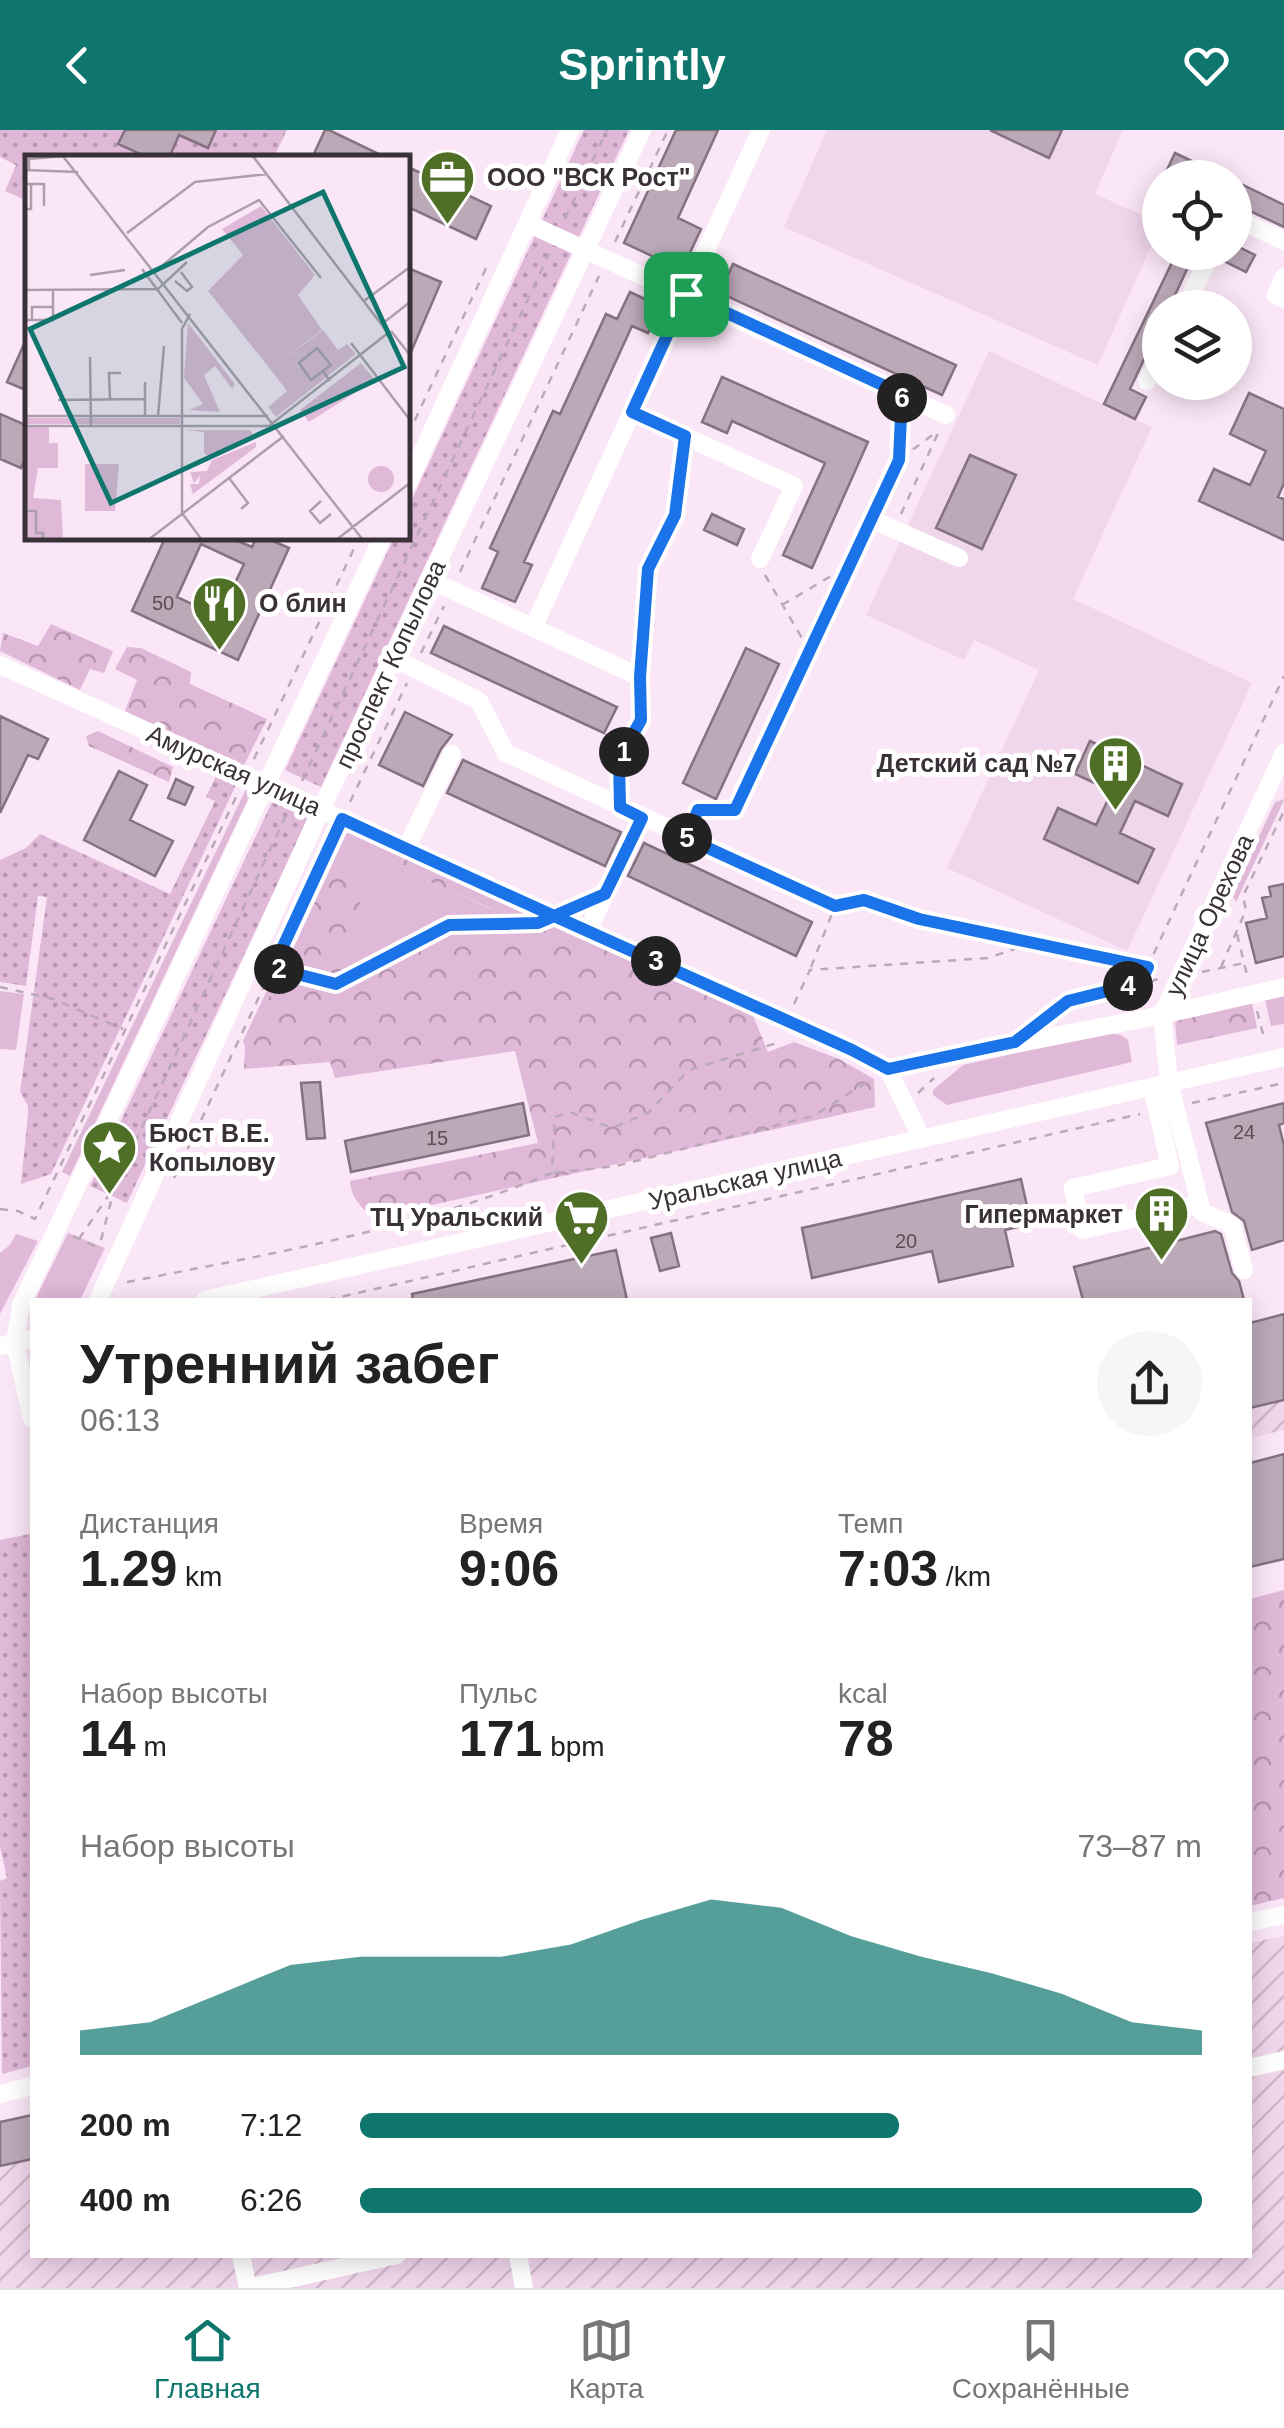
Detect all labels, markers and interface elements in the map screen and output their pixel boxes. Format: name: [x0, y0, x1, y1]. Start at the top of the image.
icon: back: [50, 38, 105, 93]
icon: heart: [1179, 38, 1234, 93]
text: Sprintly: [558, 39, 726, 90]
office icon: ООО "ВСК Рост": [418, 147, 478, 226]
inset map: [25, 155, 410, 540]
map controls: [1142, 160, 1252, 400]
button: locate: [1142, 160, 1252, 270]
place label: ООО "ВСК Рост": [487, 163, 691, 191]
pin: [644, 252, 729, 337]
icon: arrive: [659, 267, 714, 322]
button: layers: [1142, 290, 1252, 400]
pin: 6: [877, 373, 927, 423]
text: 6: [894, 382, 910, 413]
street label: проспект Копылова: [329, 555, 451, 773]
restaurant icon: О блин: [190, 573, 250, 652]
place label: О блин: [259, 589, 347, 617]
house number: 50: [152, 592, 174, 614]
street label: Амурская улица: [143, 719, 325, 821]
pin: 1: [599, 727, 649, 777]
building icon: Детский сад №7: [1086, 733, 1146, 812]
text: 1: [616, 736, 632, 767]
place label: Детский сад №7: [877, 749, 1077, 777]
pin: 5: [662, 813, 712, 863]
text: 5: [679, 822, 695, 853]
street label: улица Орехова: [1159, 830, 1259, 1000]
pin: 3: [631, 936, 681, 986]
pin: 2: [254, 944, 304, 994]
text: 3: [648, 945, 664, 976]
text: 2: [271, 953, 287, 984]
pin: 4: [1103, 961, 1153, 1011]
text: 4: [1120, 970, 1136, 1001]
place icon: Бюст В.Е. Копылову: [80, 1117, 140, 1196]
place label: Бюст В.Е. Копылову: [149, 1119, 276, 1176]
house number: 24: [1233, 1121, 1255, 1143]
house number: 15: [426, 1127, 448, 1149]
street label: Уральская улица: [646, 1143, 844, 1215]
building icon: Гипермаркет: [1132, 1184, 1192, 1263]
supermarket icon: ТЦ Уральский: [552, 1187, 612, 1266]
place label: Гипермаркет: [964, 1200, 1123, 1228]
place label: ТЦ Уральский: [370, 1203, 543, 1231]
house number: 20: [895, 1230, 917, 1252]
button: share: [1097, 1331, 1202, 1436]
text: Утренний забег: [80, 1333, 499, 1395]
text: 06:13: [80, 1402, 160, 1438]
text: Дистанция: [80, 1508, 219, 1539]
text: Время: [459, 1508, 543, 1539]
text: Темп: [838, 1508, 904, 1539]
text: 1.29: [80, 1541, 177, 1597]
text: 9:06: [459, 1541, 559, 1597]
text: 7:03: [838, 1541, 938, 1597]
text: km: [177, 1561, 222, 1592]
text: /km: [938, 1561, 991, 1592]
text: Набор высоты: [80, 1678, 268, 1709]
text: Пульс: [459, 1678, 537, 1709]
text: kcal: [838, 1678, 888, 1709]
text: 14: [80, 1711, 136, 1767]
text: 171: [459, 1711, 542, 1767]
text: 78: [838, 1711, 894, 1767]
text: m: [136, 1731, 167, 1762]
text: bpm: [542, 1731, 605, 1762]
text: Набор высоты: [80, 1828, 295, 1864]
text: 73–87 m: [1077, 1828, 1202, 1864]
text: 200 m: [80, 2107, 171, 2143]
text: 7:12: [240, 2107, 302, 2143]
text: 400 m: [80, 2182, 171, 2218]
text: 6:26: [240, 2182, 302, 2218]
tab: Главная: [154, 2313, 261, 2405]
tab: Карта: [569, 2313, 644, 2405]
tab: Сохранённые: [952, 2313, 1130, 2405]

